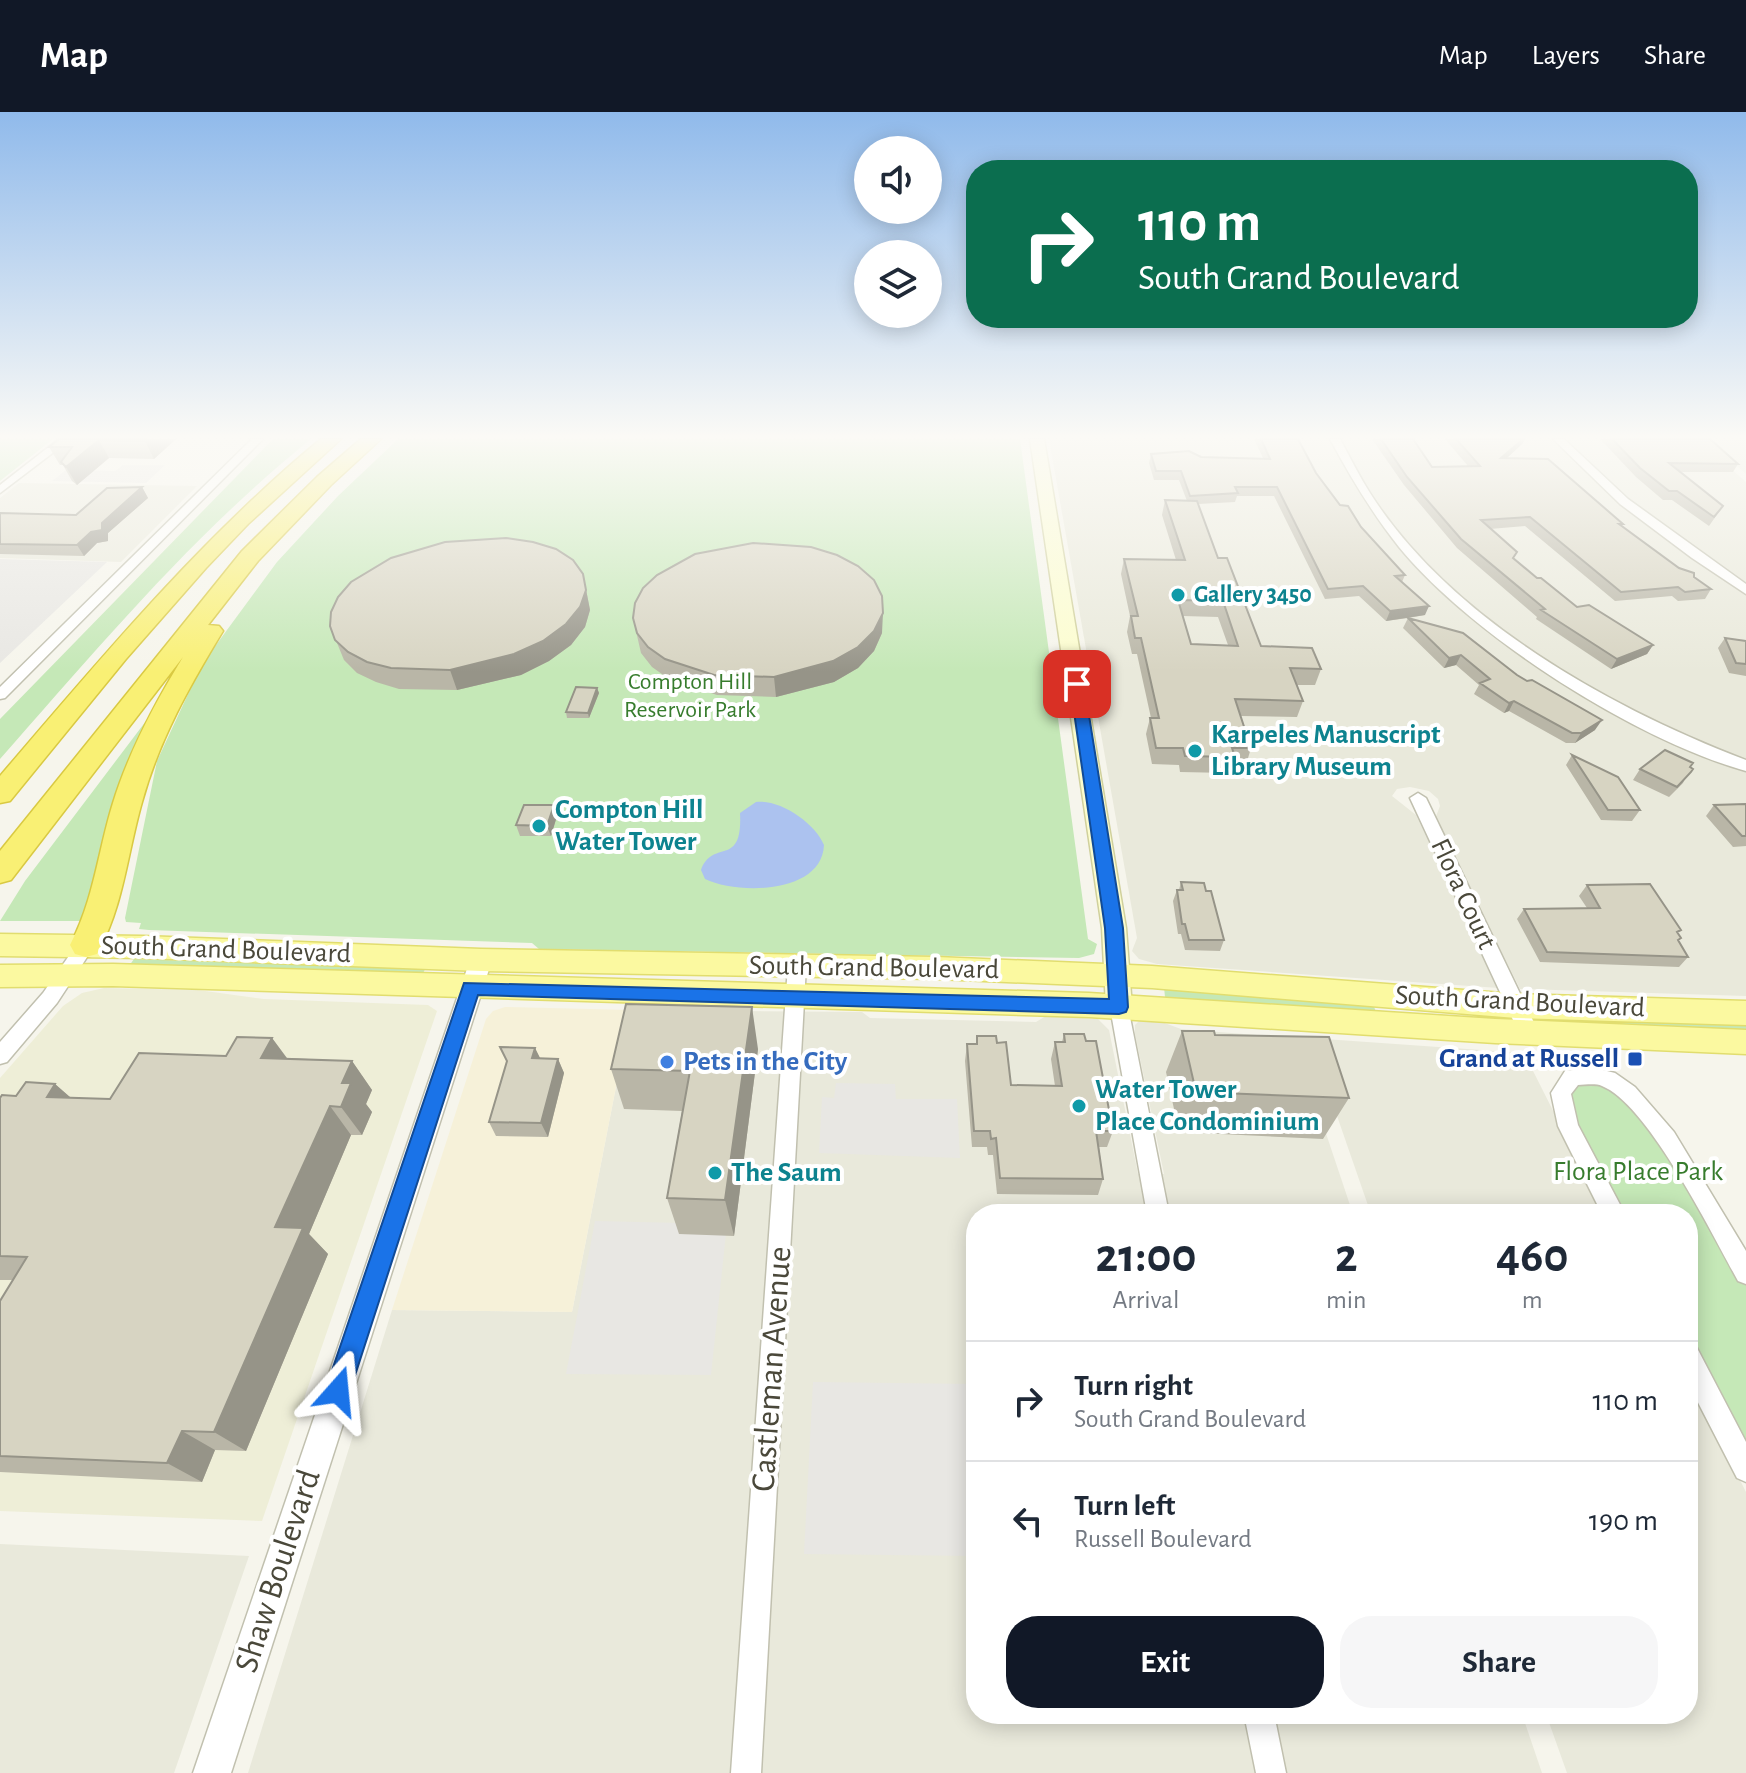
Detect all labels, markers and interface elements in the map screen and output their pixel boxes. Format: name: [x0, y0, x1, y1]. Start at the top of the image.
text: Map: [40, 37, 108, 75]
text: Map: [1439, 42, 1488, 70]
text: Layers: [1532, 42, 1600, 70]
text: Share: [1644, 42, 1706, 70]
map controls: [854, 136, 942, 328]
button: sound: [854, 136, 942, 224]
icon: right: [1006, 192, 1110, 296]
text: 110 m: [1138, 195, 1261, 251]
button: layers: [854, 240, 942, 328]
text: South Grand Boulevard: [1138, 260, 1460, 296]
place label: Gallery 3450: [1194, 583, 1312, 607]
marker: Gallery 3450: [1169, 586, 1187, 604]
pin: [1043, 650, 1111, 718]
icon: arrive: [1055, 662, 1099, 706]
park label: Compton Hill Reservoir Park: [624, 670, 756, 722]
place label: Karpeles Manuscript Library Museum: [1211, 721, 1441, 781]
marker: Karpeles Manuscript Library Museum: [1186, 742, 1204, 760]
place label: Compton Hill Water Tower: [555, 796, 703, 856]
marker: Compton Hill Water Tower: [530, 817, 548, 835]
street label: Flora Court: [1425, 834, 1501, 954]
street label: South Grand Boulevard: [100, 932, 352, 968]
street label: South Grand Boulevard: [749, 952, 999, 984]
street label: South Grand Boulevard: [1394, 981, 1646, 1023]
place label: Grand at Russell: [1439, 1045, 1619, 1073]
place label: Pets in the City: [683, 1048, 848, 1076]
marker: Grand at Russell: [1626, 1050, 1644, 1068]
marker: Pets in the City: [658, 1053, 676, 1071]
place label: Water Tower Place Condominium: [1095, 1076, 1320, 1136]
marker: Water Tower Place Condominium: [1070, 1097, 1088, 1115]
park label: Flora Place Park: [1553, 1158, 1723, 1186]
place label: The Saum: [731, 1159, 842, 1187]
marker: The Saum: [706, 1164, 724, 1182]
text: 21:00: [1096, 1233, 1196, 1281]
text: 2: [1335, 1233, 1358, 1281]
text: 460: [1496, 1233, 1568, 1281]
street label: Castleman Avenue: [746, 1245, 798, 1493]
text: Arrival: [1113, 1287, 1179, 1313]
text: min: [1326, 1287, 1367, 1313]
text: m: [1522, 1287, 1543, 1313]
position arrow: [296, 1349, 380, 1433]
text: Turn right: [1074, 1371, 1193, 1401]
icon: right: [1006, 1379, 1050, 1423]
text: 110 m: [1593, 1386, 1658, 1416]
text: South Grand Boulevard: [1074, 1406, 1306, 1432]
street label: Shaw Boulevard: [229, 1465, 327, 1677]
text: Turn left: [1074, 1491, 1175, 1521]
icon: left: [1006, 1499, 1050, 1543]
text: 190 m: [1589, 1506, 1658, 1536]
text: Russell Boulevard: [1074, 1526, 1252, 1552]
button: Exit: [1006, 1616, 1324, 1708]
button: Share: [1340, 1616, 1658, 1708]

